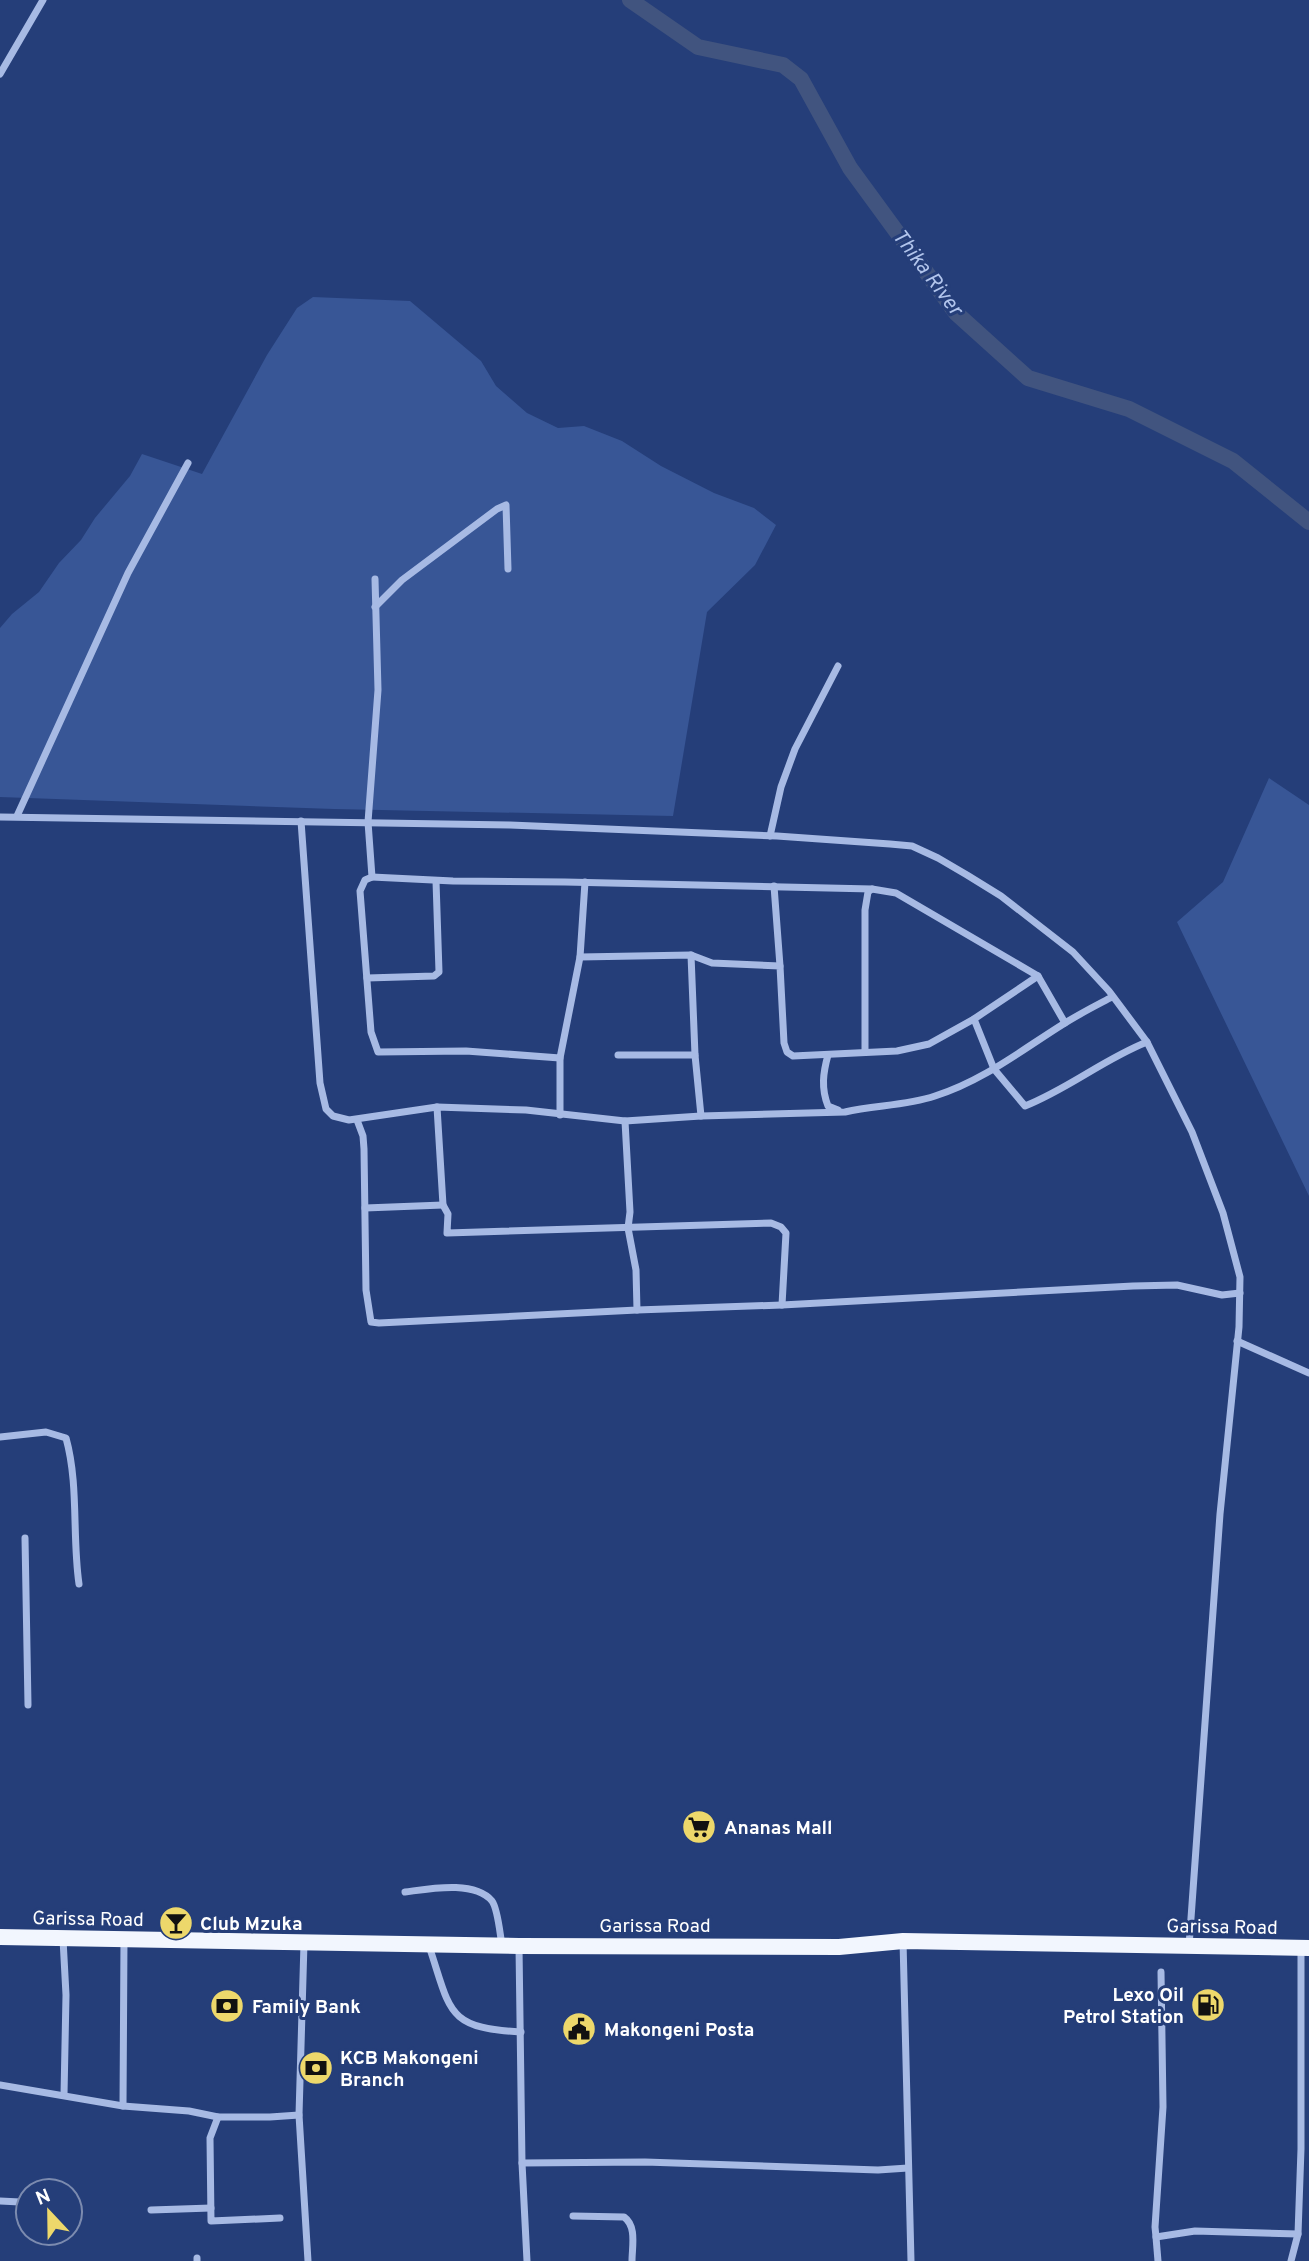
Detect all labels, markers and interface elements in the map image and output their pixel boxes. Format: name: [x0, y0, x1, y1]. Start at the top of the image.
water label: Thika River: [885, 224, 969, 323]
supermarket icon: Ananas Mall: [680, 1808, 718, 1846]
place label: Ananas Mall: [724, 1817, 833, 1841]
bar icon: Club Mzuka: [157, 1904, 195, 1942]
street label: Garissa Road: [32, 1907, 144, 1933]
place label: Club Mzuka: [200, 1913, 303, 1937]
street label: Garissa Road: [599, 1915, 711, 1939]
street label: Garissa Road: [1166, 1915, 1278, 1941]
place label: Lexo Oil Petrol Station: [1063, 1984, 1184, 2030]
fuel station icon: Lexo Oil Petrol Station: [1189, 1986, 1227, 2024]
bank icon: Family Bank: [208, 1987, 246, 2025]
place label: Family Bank: [252, 1996, 361, 2020]
public building icon: Makongeni Posta: [560, 2010, 598, 2048]
place label: Makongeni Posta: [604, 2019, 754, 2043]
place label: KCB Makongeni Branch: [340, 2047, 479, 2093]
bank icon: KCB Makongeni Branch: [297, 2049, 335, 2087]
north arrow: [14, 2177, 84, 2247]
text: N: [33, 2184, 54, 2212]

